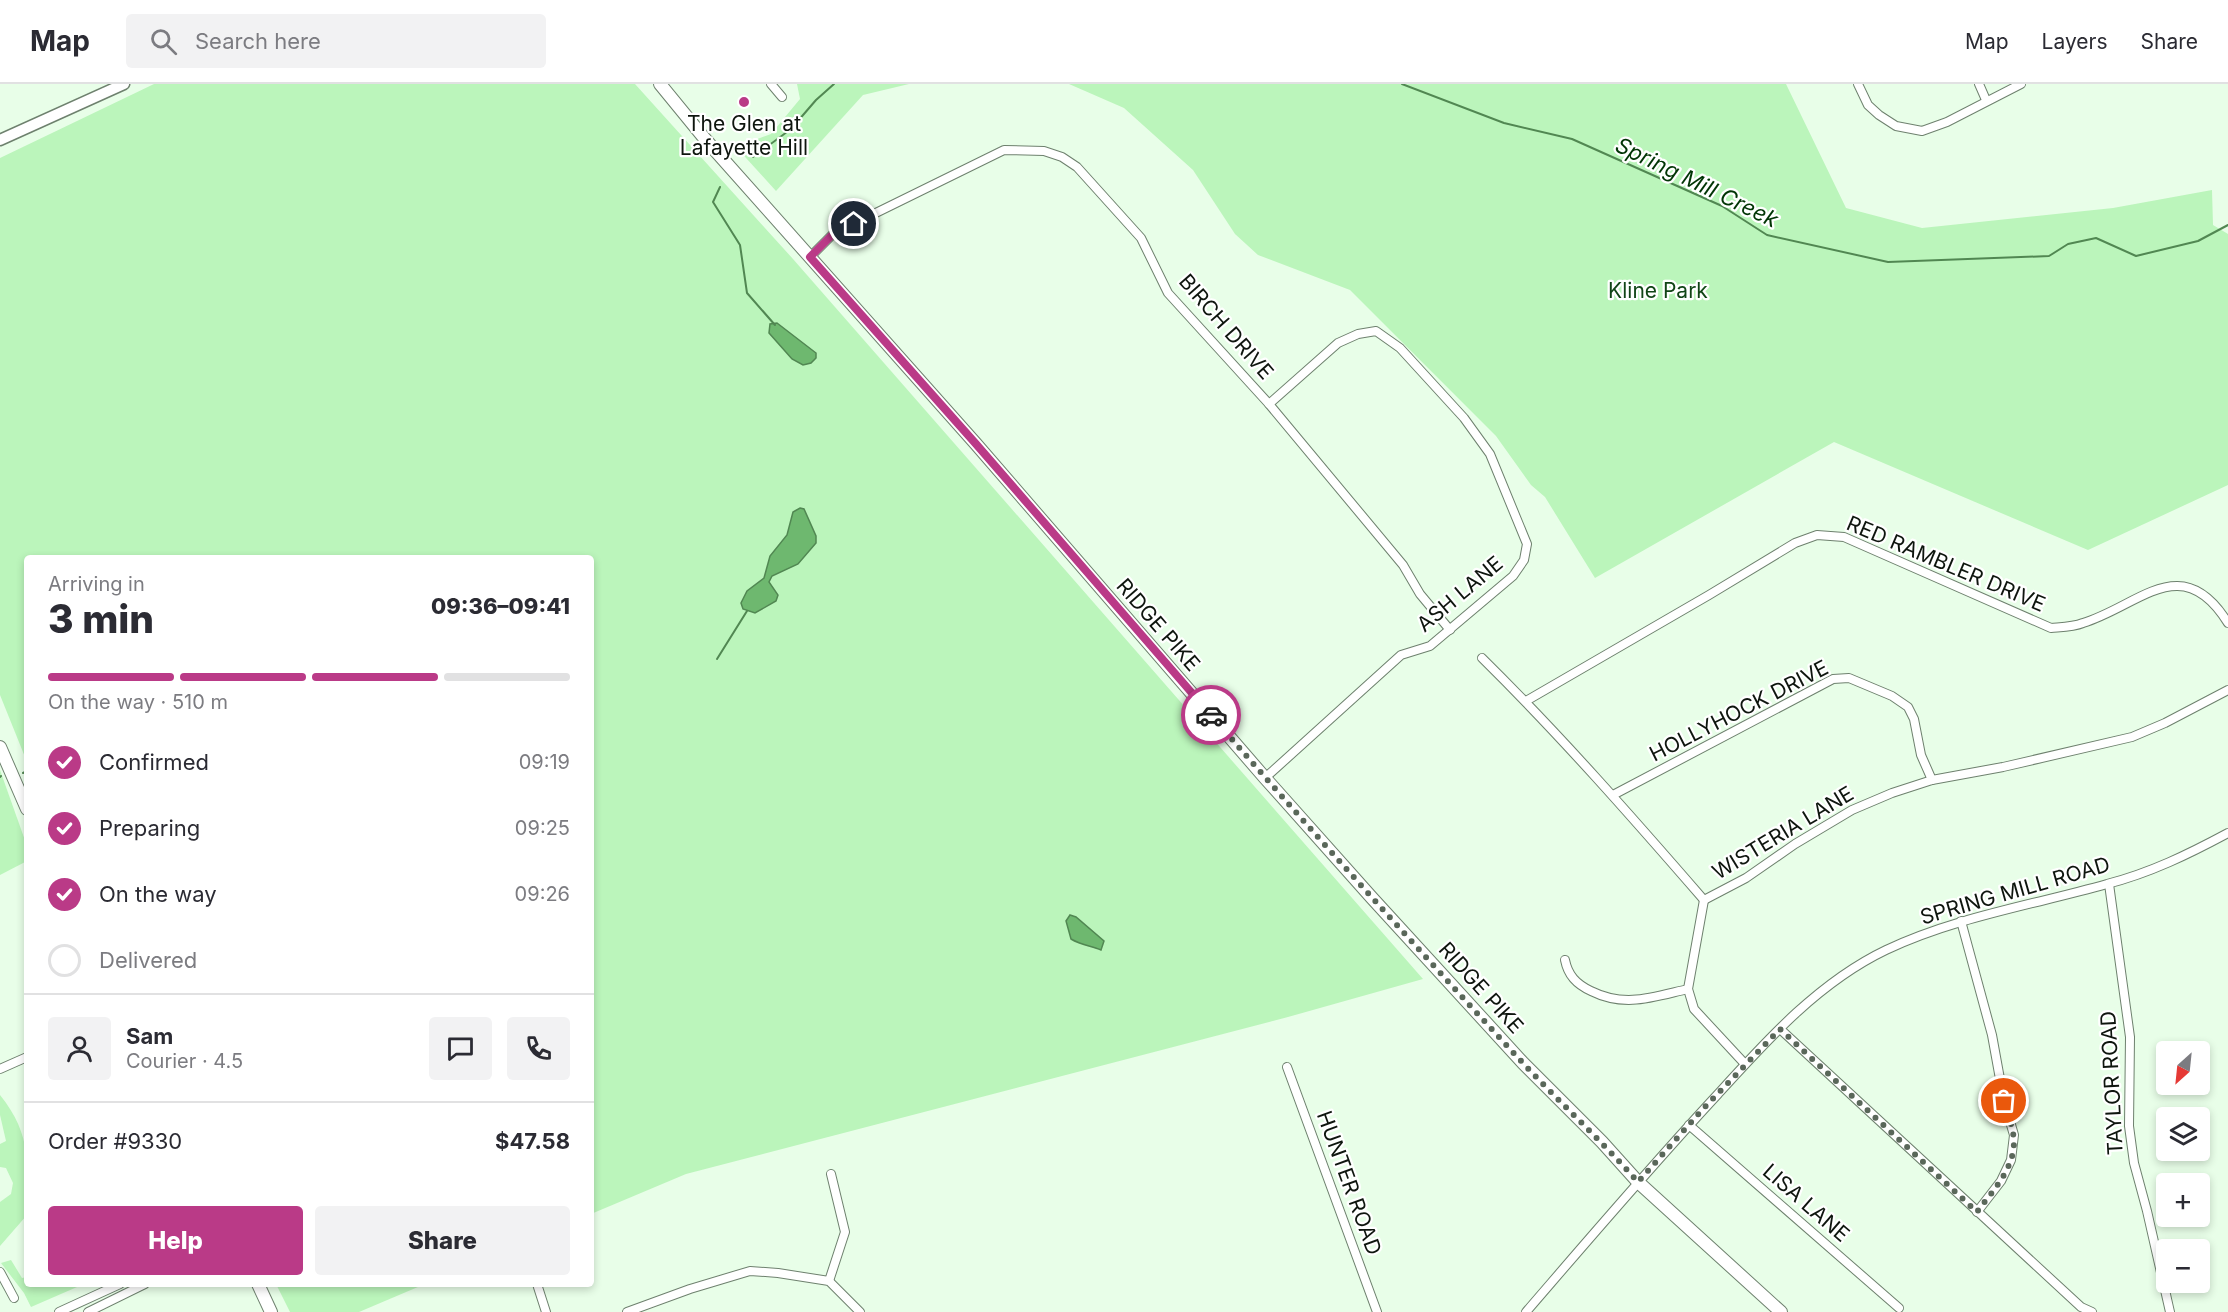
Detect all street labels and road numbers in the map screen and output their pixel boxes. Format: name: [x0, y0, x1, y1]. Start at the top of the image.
street label: BIRCH DRIVE: [1174, 269, 1279, 384]
street label: RED RAMBLER DRIVE: [1843, 510, 2049, 617]
street label: ASH LANE: [1412, 551, 1508, 637]
street label: RIDGE PIKE: [1111, 573, 1205, 676]
street label: HOLLYHOCK DRIVE: [1645, 655, 1832, 767]
street label: WISTERIA LANE: [1708, 781, 1858, 885]
street label: SPRING MILL ROAD: [1917, 851, 2113, 930]
street label: RIDGE PIKE: [1434, 937, 1529, 1038]
street label: TAYLOR ROAD: [2095, 1010, 2128, 1156]
street label: HUNTER ROAD: [1312, 1108, 1387, 1258]
street label: LISA LANE: [1758, 1158, 1855, 1247]

